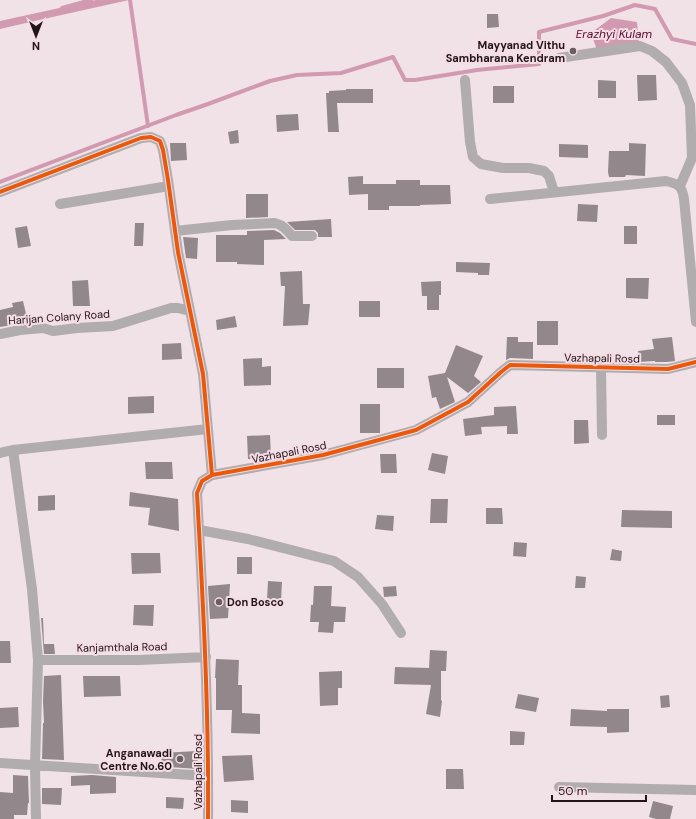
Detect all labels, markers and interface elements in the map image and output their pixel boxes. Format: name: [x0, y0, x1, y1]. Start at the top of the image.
north arrow: [16, 16, 56, 56]
water label: Erazhyi Kulam: [576, 26, 653, 42]
place label: Mayyanad Vithu Sambharana Kendram: [446, 38, 565, 65]
text: N: [32, 39, 40, 53]
marker: Mayyanad Vithu Sambharana Kendram: [568, 46, 578, 56]
street label: Harijan Colany Road: [8, 306, 110, 328]
street label: Vazhapali Rosd: [564, 350, 640, 366]
street label: Vazhapali Rosd: [250, 438, 328, 466]
place label: Don Bosco: [227, 595, 284, 609]
marker: Don Bosco: [214, 597, 224, 607]
street label: Kanjamthala Road: [77, 639, 167, 655]
street label: Vazhapali Rosd: [191, 734, 205, 810]
place label: Anganawadi Centre No.60: [100, 746, 172, 773]
marker: Anganawadi Centre No.60: [175, 754, 185, 764]
scale bar: [552, 777, 646, 803]
text: 50 m: [558, 783, 587, 799]

